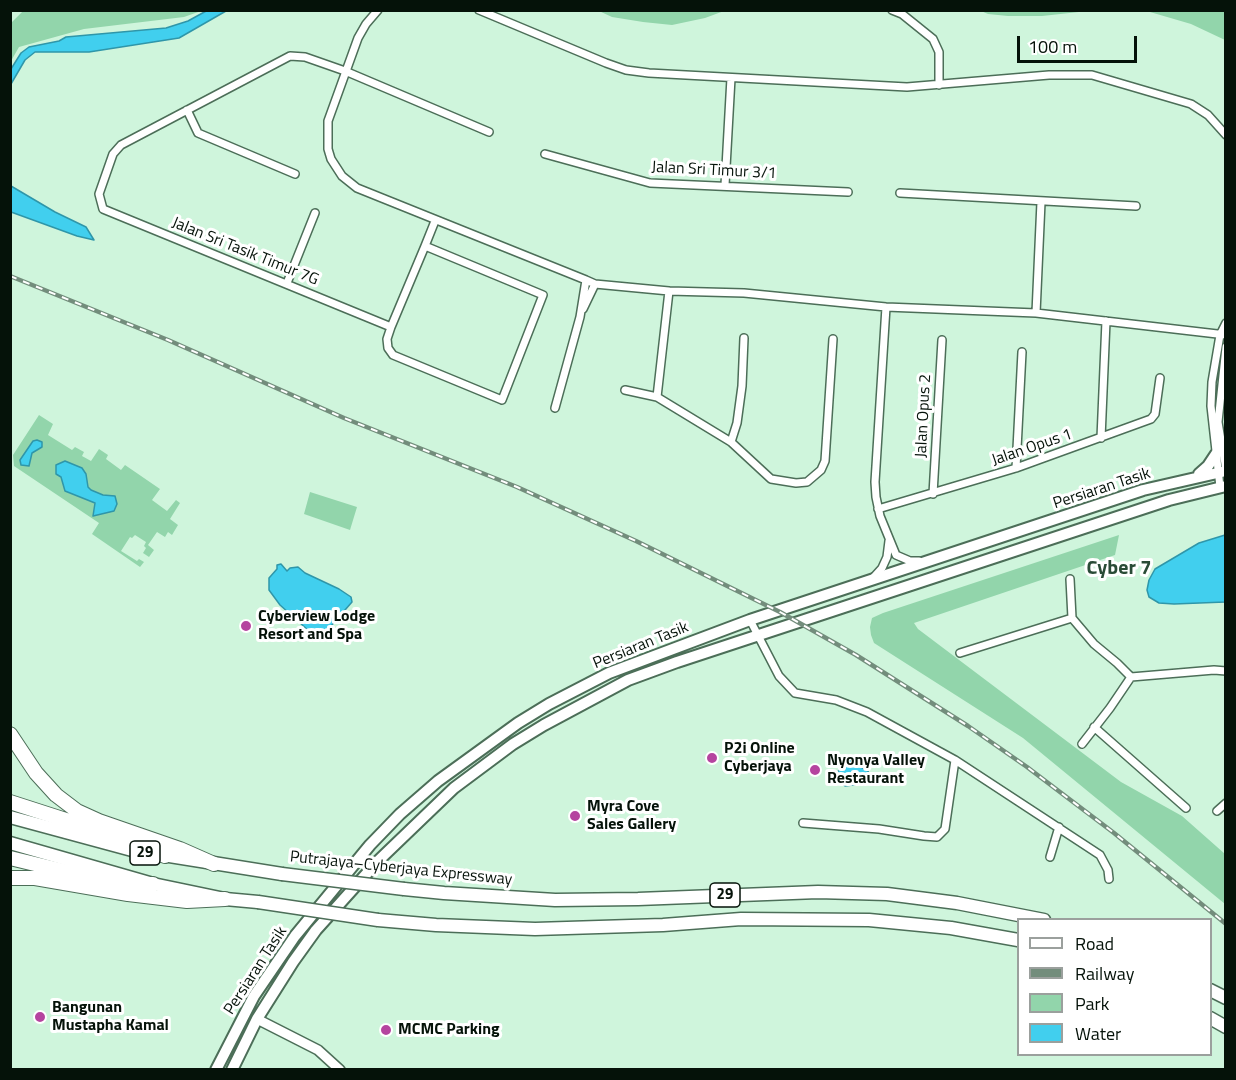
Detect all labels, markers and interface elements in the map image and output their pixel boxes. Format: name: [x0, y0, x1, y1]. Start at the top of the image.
scale bar: [1020, 24, 1140, 62]
text: 100 m: [1028, 33, 1077, 60]
street label: Jalan Sri Timur 3/1: [651, 158, 777, 184]
street label: Jalan Sri Tasik Timur 7G: [169, 214, 321, 290]
street label: Jalan Opus 2: [912, 374, 936, 458]
street label: Jalan Opus 1: [989, 425, 1075, 471]
street label: Persiaran Tasik: [1051, 464, 1153, 514]
district label: Cyber 7: [1087, 557, 1151, 581]
place label: Cyberview Lodge Resort and Spa: [258, 607, 375, 645]
street label: Persiaran Tasik: [590, 618, 692, 674]
marker: Cyberview Lodge Resort and Spa: [239, 619, 253, 633]
place label: P2i Online Cyberjaya: [724, 739, 795, 777]
marker: P2i Online Cyberjaya: [705, 751, 719, 765]
place label: Nyonya Valley Restaurant: [827, 751, 925, 789]
marker: Nyonya Valley Restaurant: [808, 763, 822, 777]
place label: Myra Cove Sales Gallery: [587, 797, 676, 835]
marker: Myra Cove Sales Gallery: [568, 809, 582, 823]
road number: 29: [130, 841, 160, 865]
street label: Putrajaya–Cyberjaya Expressway: [289, 848, 513, 890]
road number: 29: [710, 883, 740, 907]
legend: [1017, 918, 1212, 1056]
street label: Persiaran Tasik: [220, 923, 292, 1019]
text: Road: [1075, 930, 1114, 957]
text: Railway: [1075, 960, 1134, 987]
text: Park: [1075, 990, 1109, 1017]
place label: Bangunan Mustapha Kamal: [52, 998, 169, 1036]
marker: Bangunan Mustapha Kamal: [33, 1010, 47, 1024]
place label: MCMC Parking: [398, 1020, 500, 1040]
text: Water: [1075, 1020, 1121, 1047]
marker: MCMC Parking: [379, 1023, 393, 1037]

